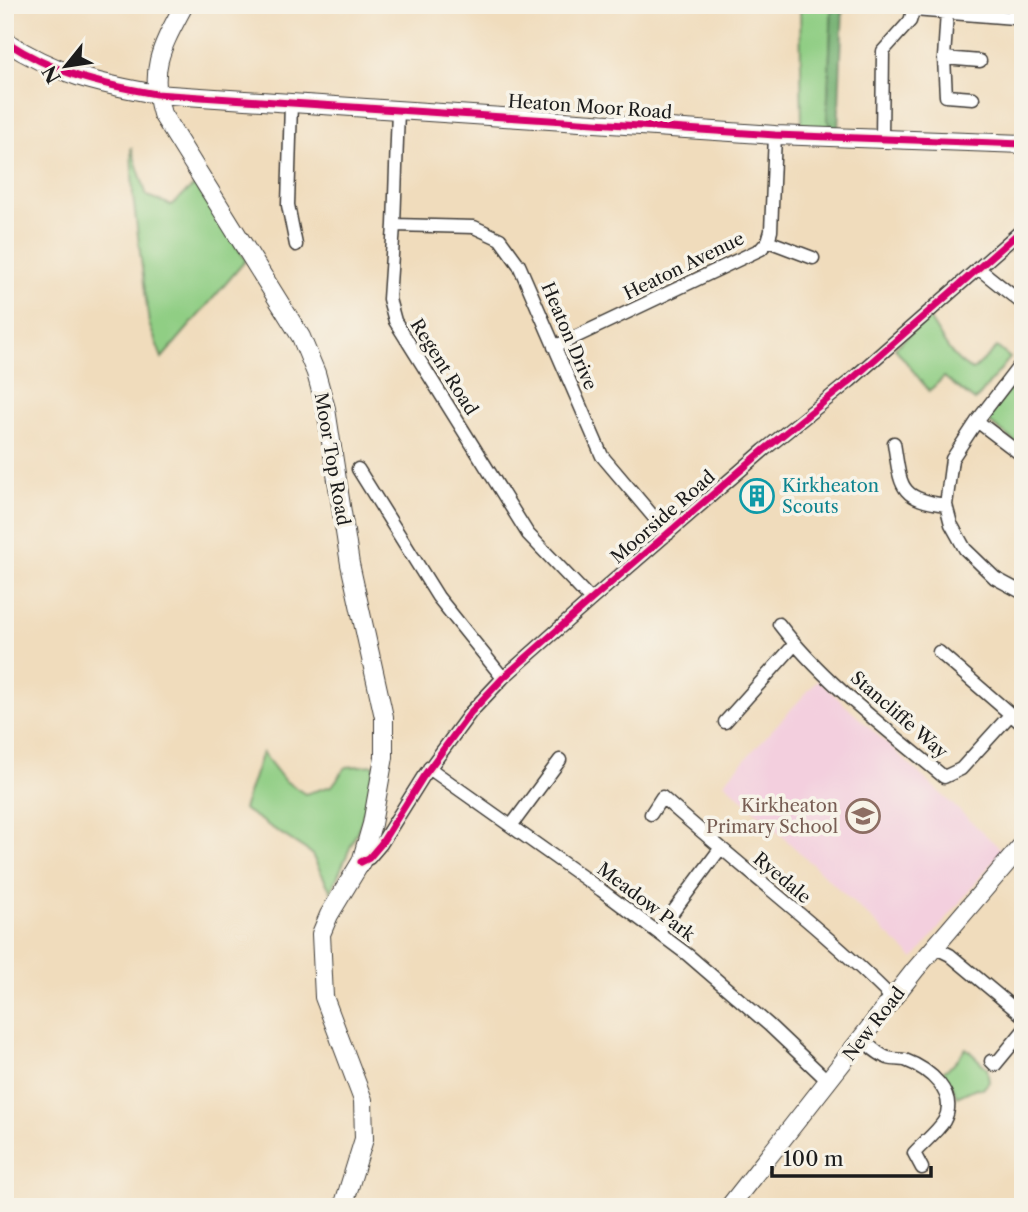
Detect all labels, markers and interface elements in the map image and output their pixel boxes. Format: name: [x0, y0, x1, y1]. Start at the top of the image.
north arrow: [32, 32, 102, 102]
text: N: [38, 61, 66, 87]
street label: Heaton Moor Road: [507, 90, 673, 124]
street label: Heaton Avenue: [620, 227, 748, 305]
street label: Heaton Drive: [536, 279, 602, 393]
street label: Regent Road: [406, 315, 482, 419]
street label: Moor Top Road: [309, 391, 355, 527]
street label: Moorside Road: [606, 466, 720, 568]
place label: Kirkheaton Scouts: [782, 475, 879, 518]
building icon: Kirkheaton Scouts: [738, 477, 776, 515]
street label: Stancliffe Way: [846, 667, 953, 764]
place label: Kirkheaton Primary School: [706, 795, 838, 838]
school or university icon: Kirkheaton Primary School: [844, 797, 882, 835]
street label: Ryedale: [749, 848, 815, 908]
street label: Meadow Park: [593, 858, 701, 947]
street label: New Road: [838, 983, 910, 1065]
scale bar: [772, 1135, 932, 1179]
text: 100 m: [783, 1146, 844, 1171]

